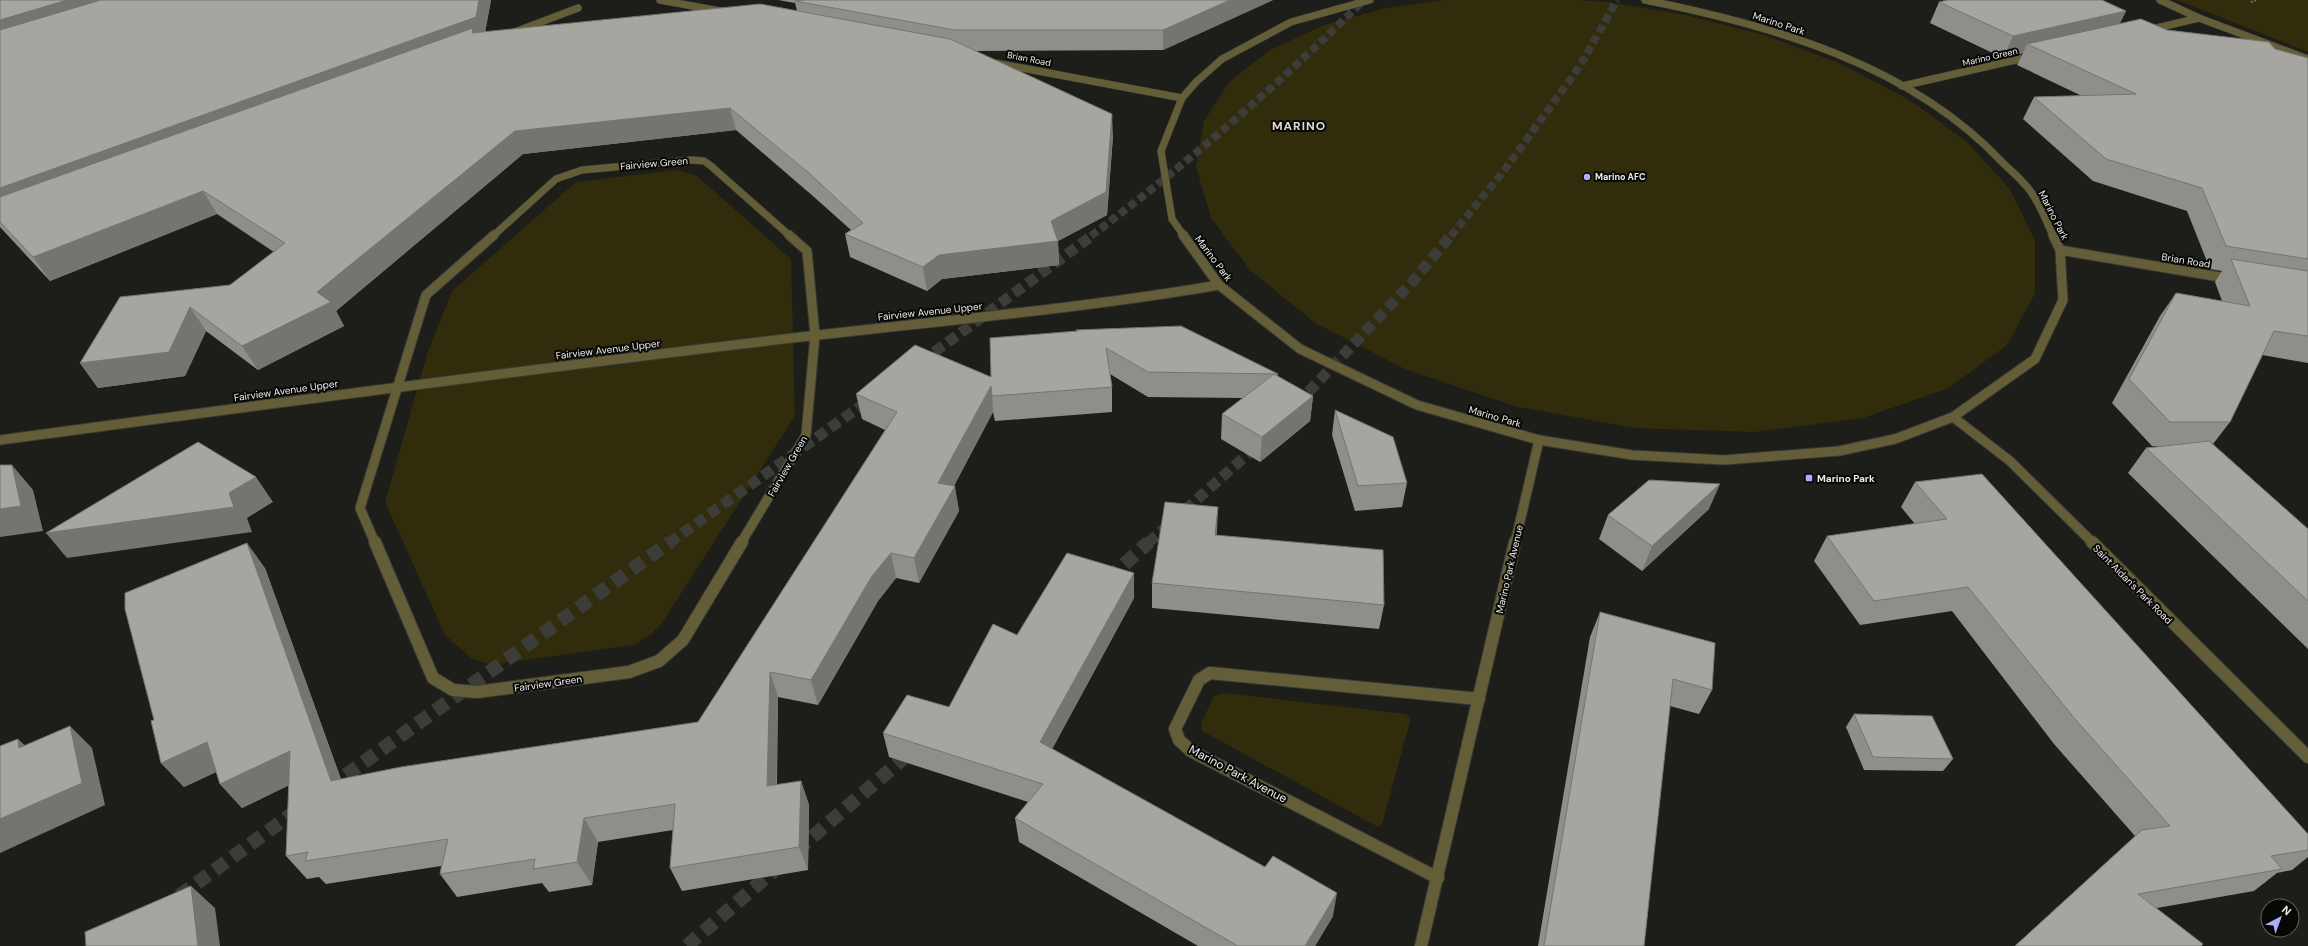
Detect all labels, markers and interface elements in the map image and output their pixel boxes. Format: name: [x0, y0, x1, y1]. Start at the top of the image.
street label: Marino Park: [1751, 9, 1807, 38]
street label: Marino Green: [1961, 45, 2019, 69]
street label: Brian Road: [1006, 49, 1052, 69]
district label: MARINO: [1272, 118, 1326, 134]
street label: Fairview Green: [620, 154, 689, 173]
place label: Marino AFC: [1595, 171, 1646, 183]
marker: Marino AFC: [1582, 172, 1592, 182]
street label: Marino Park: [2035, 188, 2072, 242]
street label: Marino Park: [1192, 233, 1235, 284]
street label: Brian Road: [2161, 250, 2211, 271]
street label: Fairview Avenue Upper: [877, 300, 983, 323]
street label: Fairview Avenue Upper: [555, 337, 661, 362]
street label: Fairview Avenue Upper: [233, 377, 339, 404]
street label: Marino Park: [1467, 403, 1523, 430]
street label: Fairview Green: [765, 433, 810, 499]
place label: Marino Park: [1817, 472, 1875, 485]
marker: Marino Park: [1804, 473, 1814, 483]
street label: Marino Park Avenue: [1493, 523, 1526, 615]
street label: Saint Aidan's Park Road: [2090, 542, 2175, 627]
street label: Fairview Green: [513, 672, 583, 695]
street label: Marino Park Avenue: [1186, 741, 1290, 807]
north arrow: [2260, 898, 2300, 938]
text: N: [2279, 903, 2294, 918]

